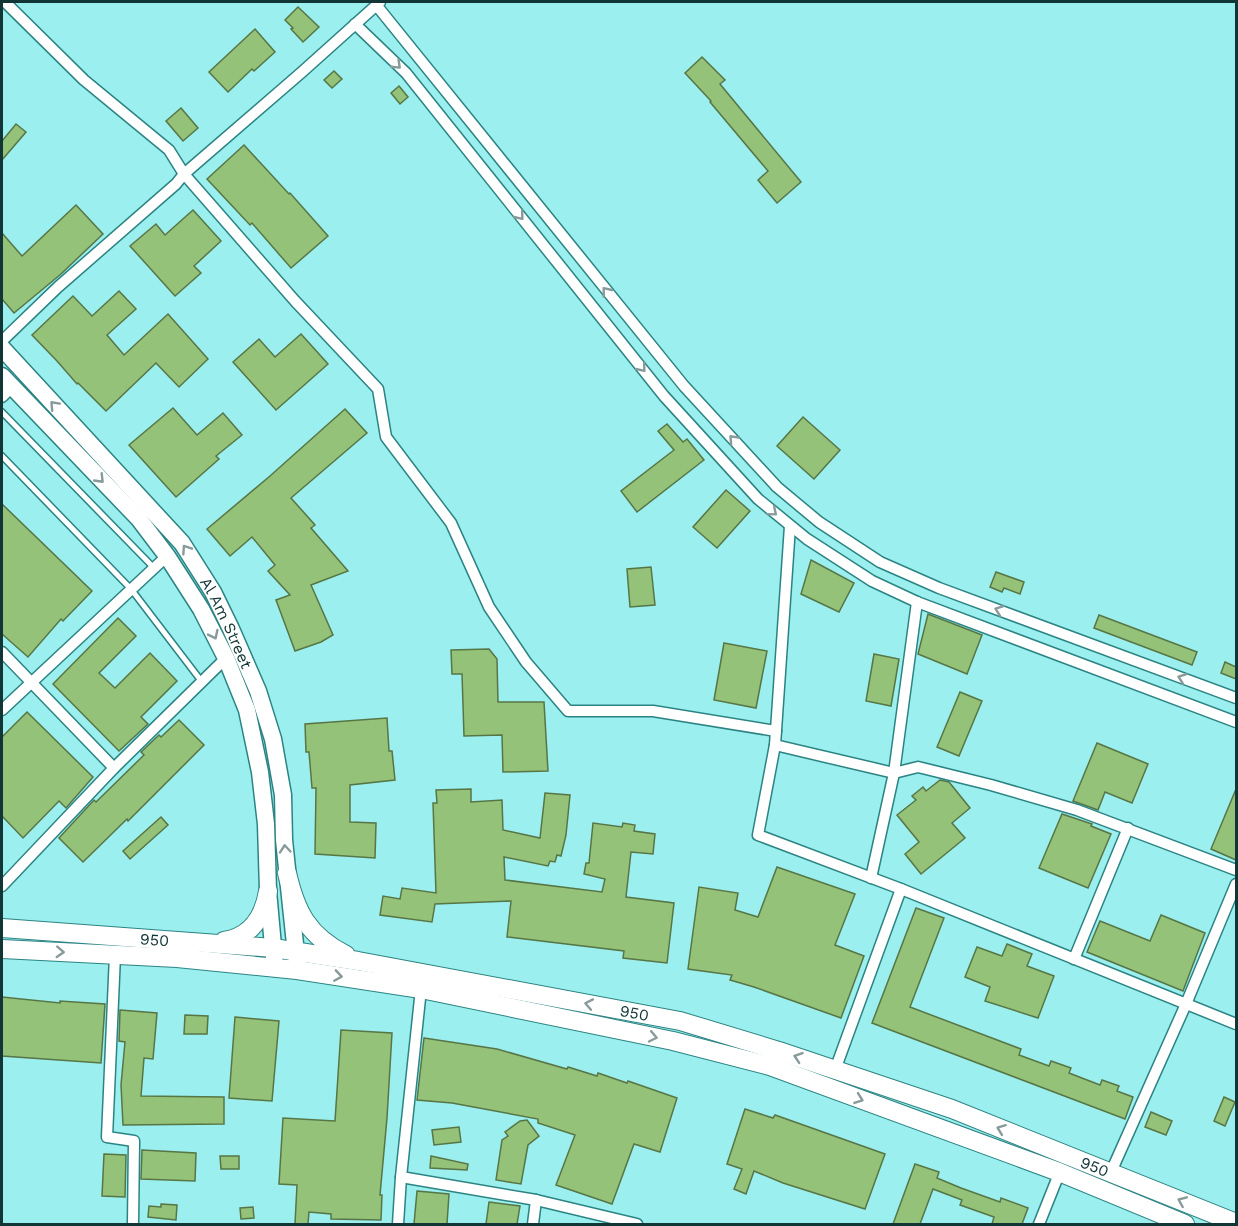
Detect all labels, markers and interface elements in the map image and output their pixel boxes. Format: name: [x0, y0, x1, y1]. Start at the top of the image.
one-way arrow: [390, 57, 401, 68]
one-way arrow: [513, 209, 524, 220]
one-way arrow: [603, 287, 614, 298]
one-way arrow: [635, 361, 646, 372]
one-way arrow: [50, 401, 61, 411]
one-way arrow: [729, 436, 740, 446]
one-way arrow: [93, 472, 104, 482]
one-way arrow: [767, 505, 778, 516]
one-way arrow: [181, 545, 193, 555]
street label: Al Am Street: [196, 573, 257, 672]
one-way arrow: [994, 605, 1005, 618]
one-way arrow: [207, 629, 219, 640]
one-way arrow: [1177, 672, 1187, 685]
one-way arrow: [279, 844, 292, 853]
street label: 950: [139, 929, 170, 950]
one-way arrow: [55, 946, 64, 959]
one-way arrow: [332, 969, 342, 982]
one-way arrow: [584, 998, 594, 1011]
street label: 950: [618, 1001, 651, 1025]
one-way arrow: [648, 1030, 658, 1043]
one-way arrow: [793, 1052, 804, 1065]
one-way arrow: [854, 1091, 864, 1104]
one-way arrow: [997, 1124, 1008, 1136]
street label: 950: [1078, 1152, 1112, 1181]
one-way arrow: [1178, 1196, 1189, 1208]

